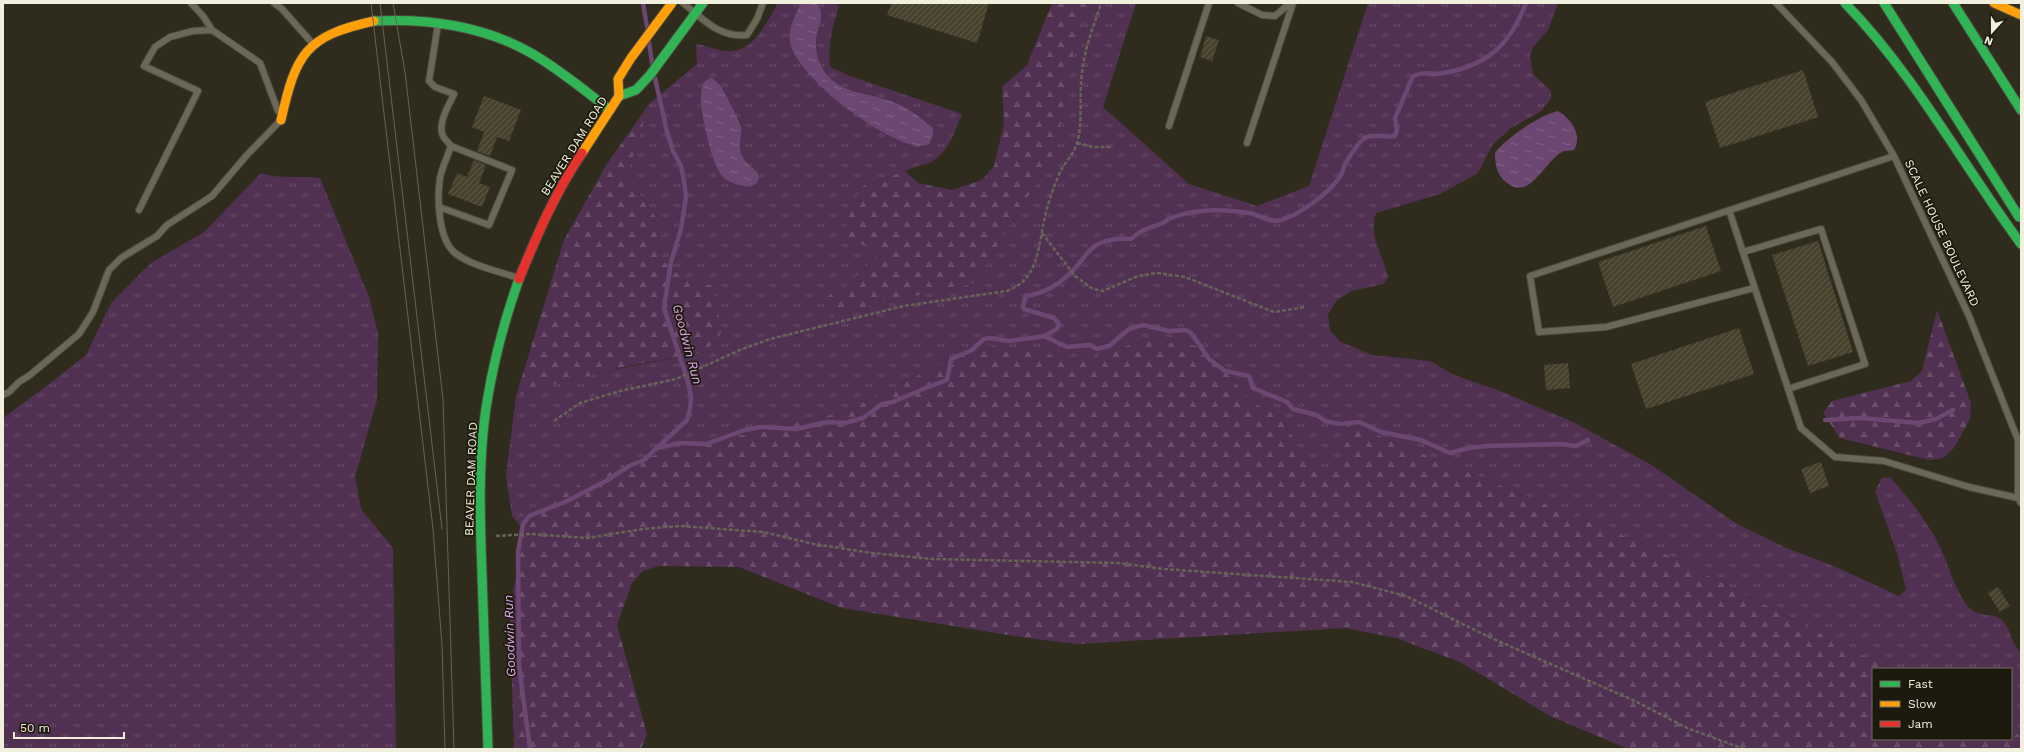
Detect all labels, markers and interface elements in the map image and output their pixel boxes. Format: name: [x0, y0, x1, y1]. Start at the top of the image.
north arrow: [1972, 12, 2012, 52]
text: N: [1982, 33, 1995, 48]
street label: BEAVER DAM ROAD: [538, 94, 610, 198]
street label: SCALE HOUSE BOULEVARD: [1902, 157, 1982, 309]
water label: Goodwin Run: [670, 302, 705, 386]
street label: BEAVER DAM ROAD: [462, 422, 480, 536]
water label: Goodwin Run: [501, 594, 518, 677]
legend: [1872, 668, 2012, 740]
text: Fast: [1908, 677, 1933, 691]
text: Slow: [1908, 697, 1936, 711]
scale bar: [14, 714, 124, 740]
text: Jam: [1908, 717, 1933, 731]
text: 50 m: [20, 721, 50, 735]

